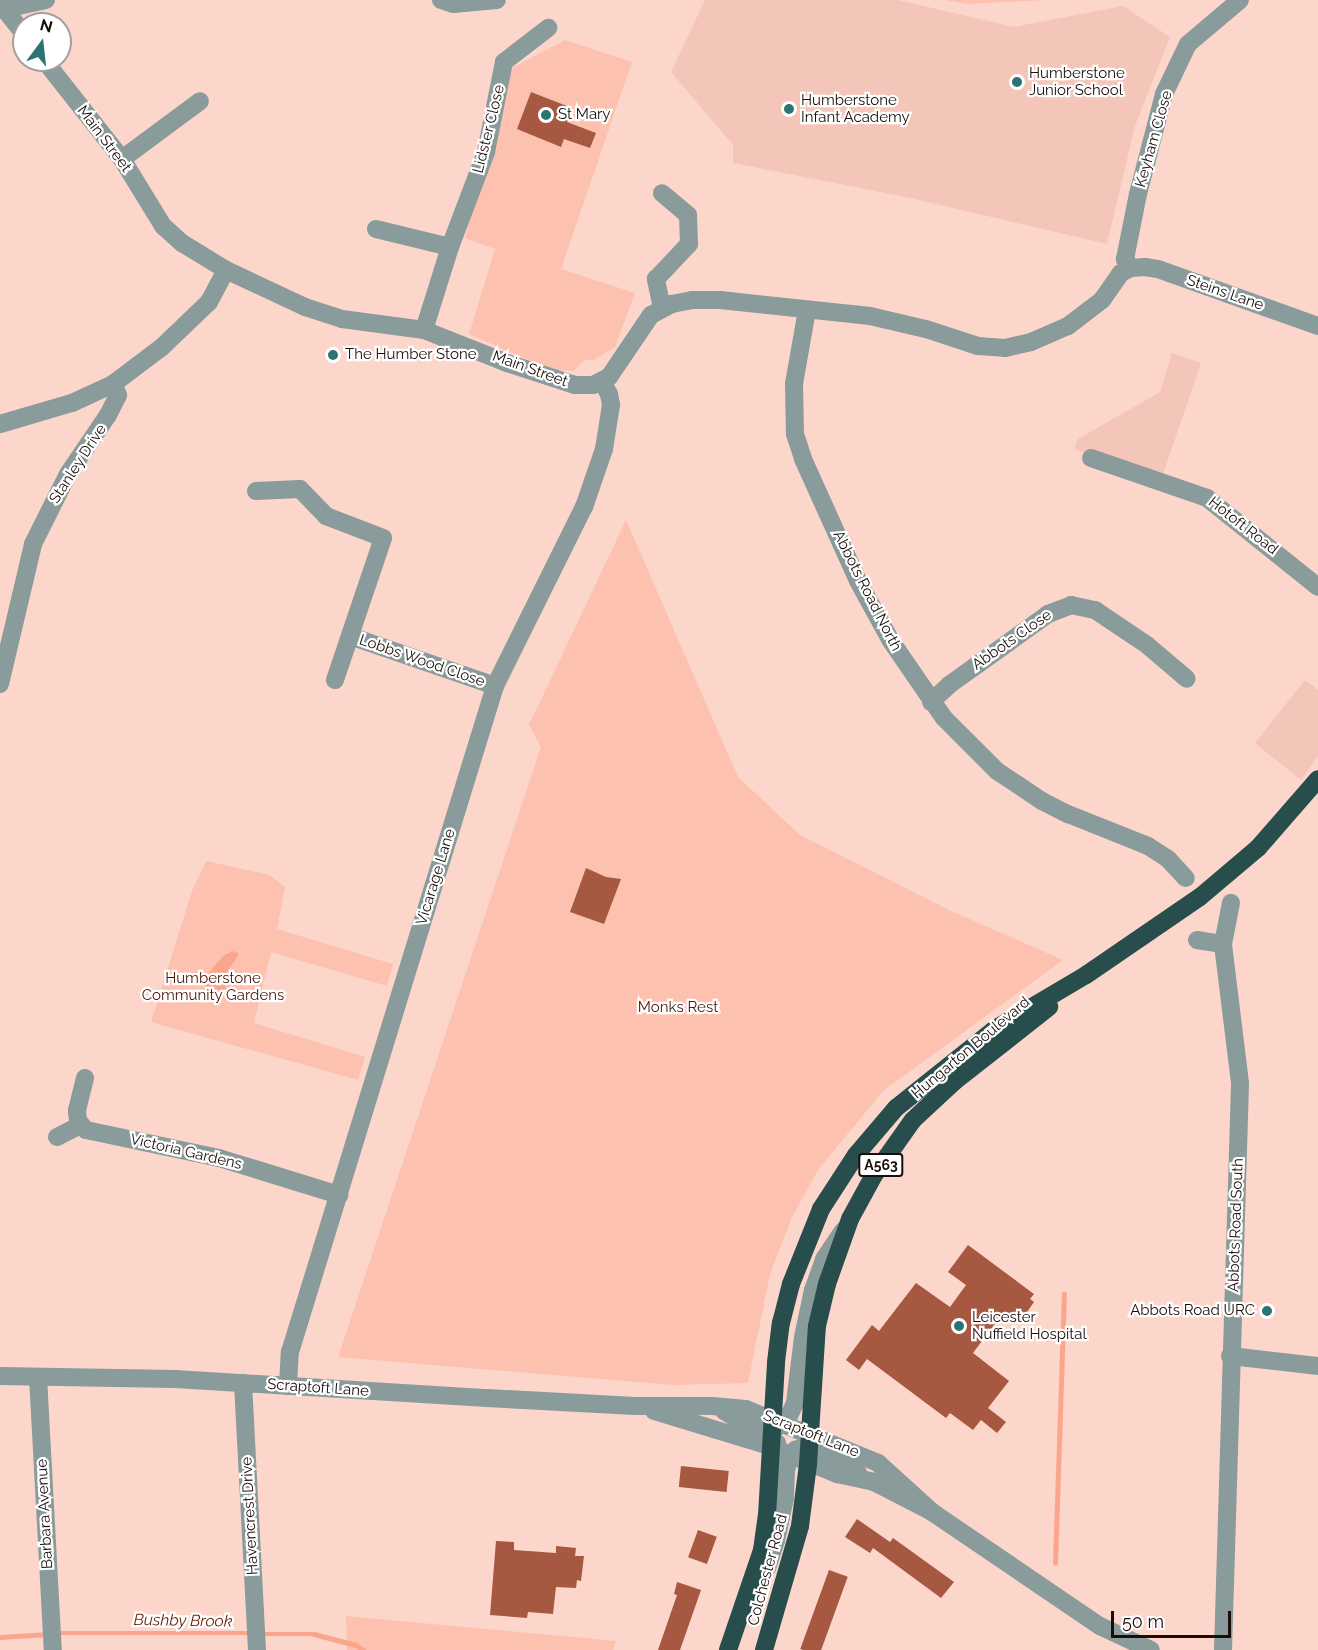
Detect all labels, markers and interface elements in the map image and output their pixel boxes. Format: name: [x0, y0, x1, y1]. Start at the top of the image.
north arrow: [12, 12, 72, 72]
text: N: [38, 15, 55, 37]
place label: Humberstone Junior School: [1029, 64, 1125, 99]
marker: Humberstone Junior School: [1010, 75, 1024, 89]
street label: Lidster Close: [469, 83, 509, 175]
street label: Keyham Close: [1132, 89, 1176, 189]
place label: Humberstone Infant Academy: [801, 91, 910, 126]
street label: Main Street: [73, 102, 135, 176]
marker: Humberstone Infant Academy: [782, 102, 796, 116]
place label: St Mary: [558, 106, 610, 124]
marker: St Mary: [539, 108, 553, 122]
street label: Steins Lane: [1184, 271, 1266, 315]
place label: The Humber Stone: [345, 346, 477, 364]
street label: Main Street: [490, 347, 570, 391]
marker: The Humber Stone: [326, 348, 340, 362]
street label: Stanley Drive: [46, 421, 110, 507]
street label: Hotoft Road: [1205, 493, 1281, 559]
street label: Abbots Road North: [829, 528, 905, 654]
street label: Abbots Close: [969, 606, 1055, 674]
street label: Lobbs Wood Close: [357, 631, 487, 691]
street label: Vicarage Lane: [413, 827, 459, 927]
park label: Humberstone Community Gardens: [142, 969, 284, 1004]
street label: Hungarton Boulevard: [908, 993, 1034, 1103]
park label: Monks Rest: [638, 999, 718, 1017]
street label: Victoria Gardens: [128, 1130, 244, 1174]
road number: A563: [857, 1154, 905, 1176]
street label: Abbots Road South: [1225, 1158, 1247, 1292]
place label: Abbots Road URC: [1130, 1302, 1255, 1320]
marker: Abbots Road URC: [1260, 1304, 1274, 1318]
place label: Leicester Nuffield Hospital: [972, 1308, 1086, 1343]
marker: Leicester Nuffield Hospital: [950, 1317, 968, 1335]
street label: Scraptoft Lane: [267, 1375, 369, 1401]
street label: Scraptoft Lane: [760, 1407, 862, 1461]
street label: Havencrest Drive: [238, 1457, 262, 1575]
street label: Barbara Avenue: [33, 1458, 57, 1570]
street label: Colchester Road: [744, 1512, 792, 1628]
scale bar: [1114, 1599, 1234, 1637]
water label: Bushby Brook: [133, 1611, 233, 1631]
text: 50 m: [1122, 1611, 1164, 1632]

